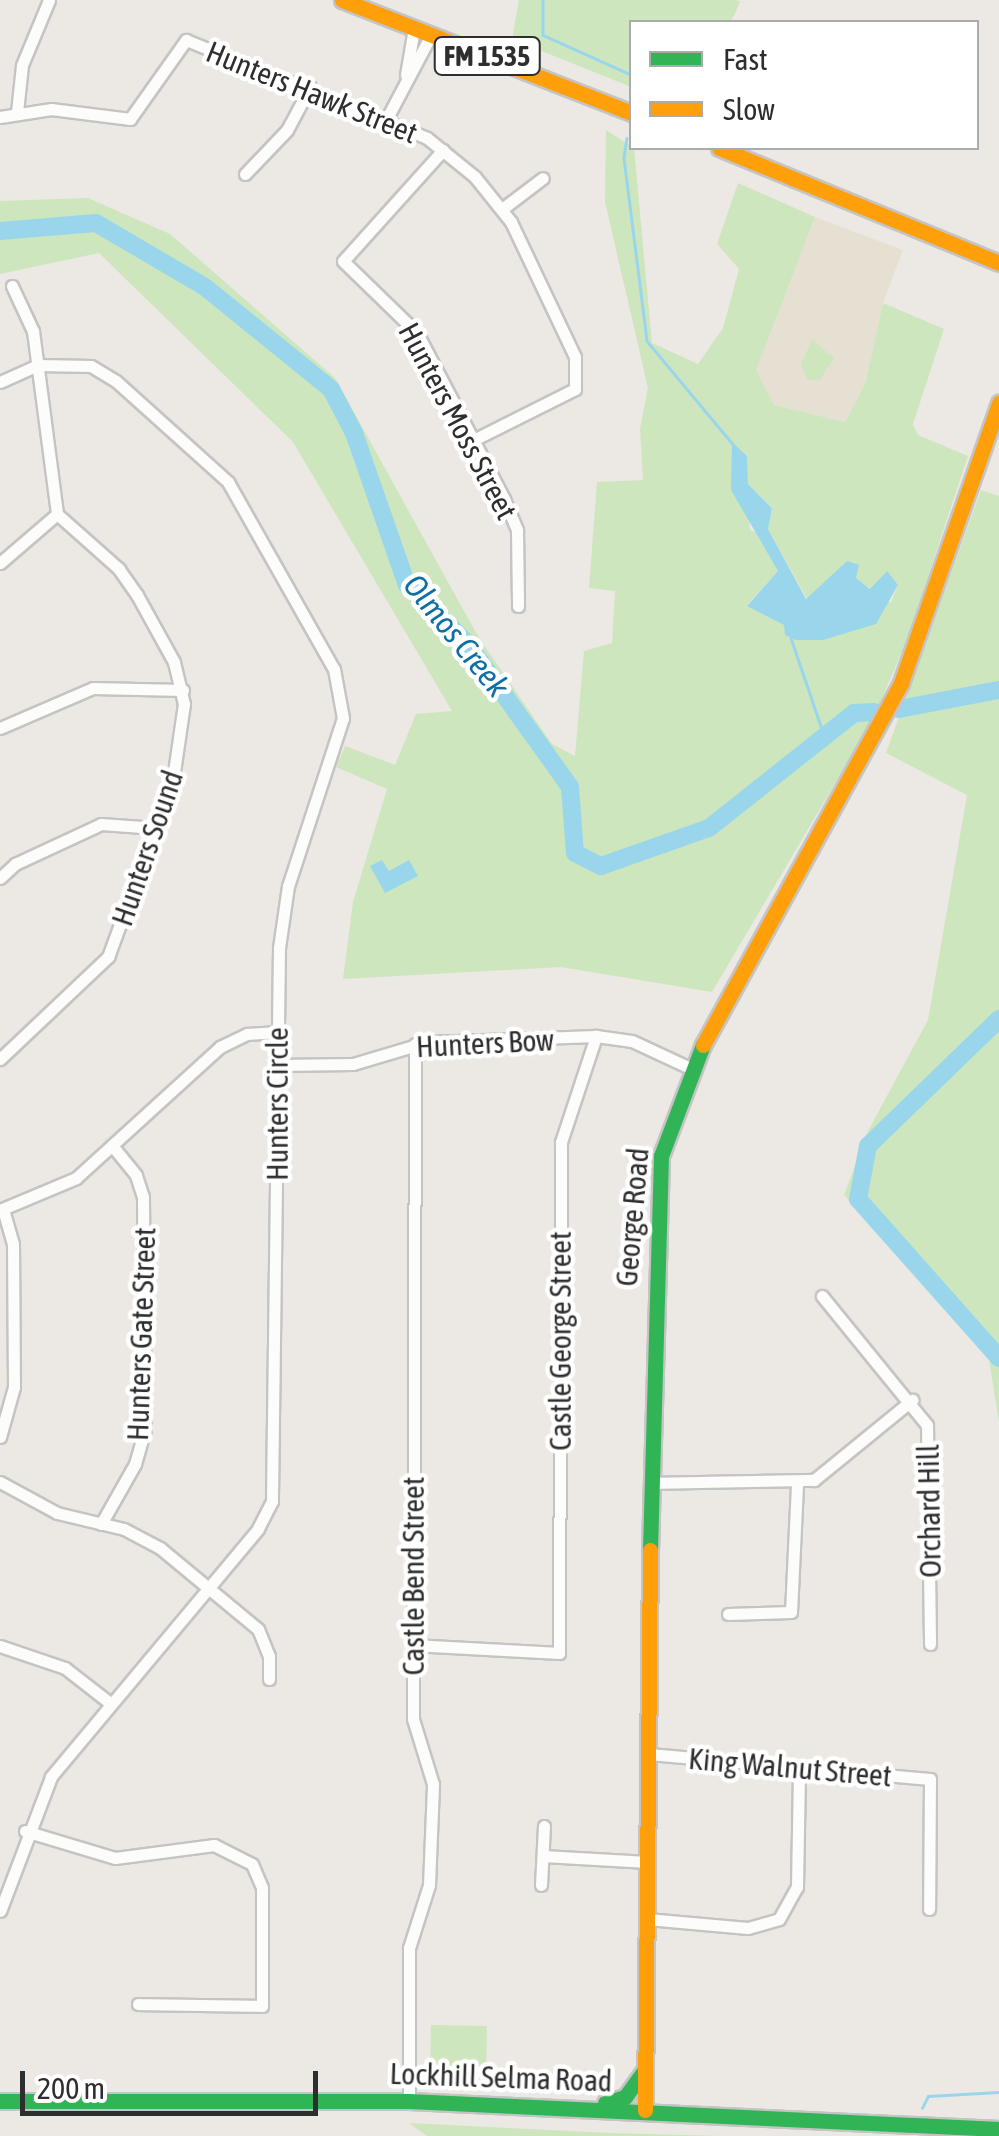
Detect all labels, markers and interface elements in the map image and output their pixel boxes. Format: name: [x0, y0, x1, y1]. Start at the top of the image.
legend: [629, 20, 979, 150]
street label: Hunters Hawk Street: [201, 33, 423, 151]
road number: FM 1535: [432, 33, 542, 79]
text: Fast: [723, 42, 768, 76]
text: Slow: [723, 92, 775, 126]
street label: Hunters Moss Street: [391, 317, 525, 525]
water label: Olmos Creek: [395, 567, 517, 705]
street label: Hunters Sound: [104, 766, 190, 930]
street label: Hunters Bow: [415, 1021, 555, 1065]
street label: Hunters Circle: [259, 1027, 295, 1181]
street label: George Road: [608, 1146, 656, 1288]
street label: Hunters Gate Street: [119, 1227, 163, 1441]
street label: Castle George Street: [542, 1231, 578, 1451]
street label: Orchard Hill: [910, 1444, 948, 1578]
street label: Castle Bend Street: [395, 1477, 431, 1675]
street label: King Walnut Street: [687, 1740, 893, 1794]
scale bar: [25, 2051, 322, 2113]
street label: Lockhill Selma Road: [389, 2055, 613, 2099]
text: 200 m: [37, 2071, 105, 2105]

